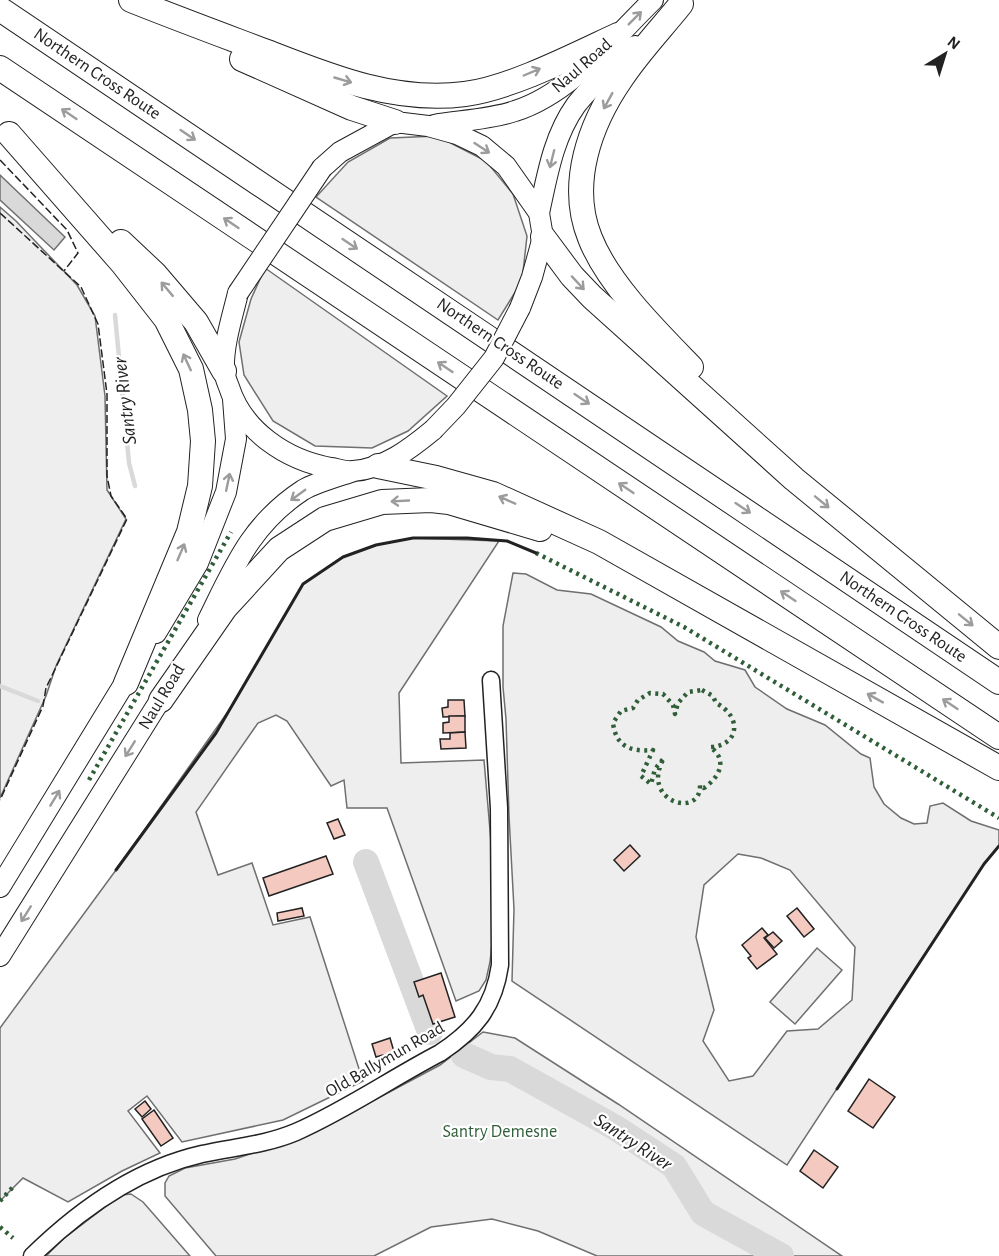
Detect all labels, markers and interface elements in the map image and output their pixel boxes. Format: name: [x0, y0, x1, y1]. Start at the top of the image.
one-way arrow: [628, 10, 643, 25]
north arrow: [915, 24, 975, 84]
street label: Northern Cross Route: [30, 25, 164, 123]
text: N: [944, 33, 963, 53]
street label: Naul Road: [549, 35, 615, 97]
one-way arrow: [523, 66, 541, 78]
one-way arrow: [333, 75, 352, 86]
one-way arrow: [602, 91, 613, 109]
one-way arrow: [61, 108, 78, 120]
one-way arrow: [180, 129, 196, 141]
one-way arrow: [473, 142, 490, 154]
one-way arrow: [545, 150, 557, 169]
one-way arrow: [223, 217, 240, 229]
one-way arrow: [342, 237, 359, 250]
one-way arrow: [571, 275, 585, 290]
one-way arrow: [160, 282, 174, 297]
street label: Northern Cross Route: [433, 295, 567, 393]
one-way arrow: [180, 353, 192, 371]
water label: Santry River: [110, 356, 140, 446]
one-way arrow: [437, 361, 454, 373]
one-way arrow: [573, 393, 590, 406]
one-way arrow: [223, 473, 234, 492]
one-way arrow: [618, 481, 635, 493]
one-way arrow: [290, 489, 306, 501]
one-way arrow: [499, 494, 517, 506]
one-way arrow: [391, 496, 411, 507]
one-way arrow: [814, 496, 830, 509]
one-way arrow: [735, 502, 752, 515]
one-way arrow: [176, 543, 187, 561]
street label: Northern Cross Route: [836, 568, 970, 666]
one-way arrow: [781, 590, 797, 602]
one-way arrow: [958, 613, 973, 627]
street label: Naul Road: [136, 661, 188, 733]
one-way arrow: [867, 691, 884, 703]
one-way arrow: [943, 698, 959, 710]
one-way arrow: [124, 740, 136, 757]
one-way arrow: [50, 790, 62, 807]
one-way arrow: [20, 905, 32, 922]
street label: Old Ballymun Road: [322, 1019, 448, 1101]
water label: Santry River: [591, 1110, 676, 1175]
park label: Santry Demesne: [443, 1123, 557, 1141]

